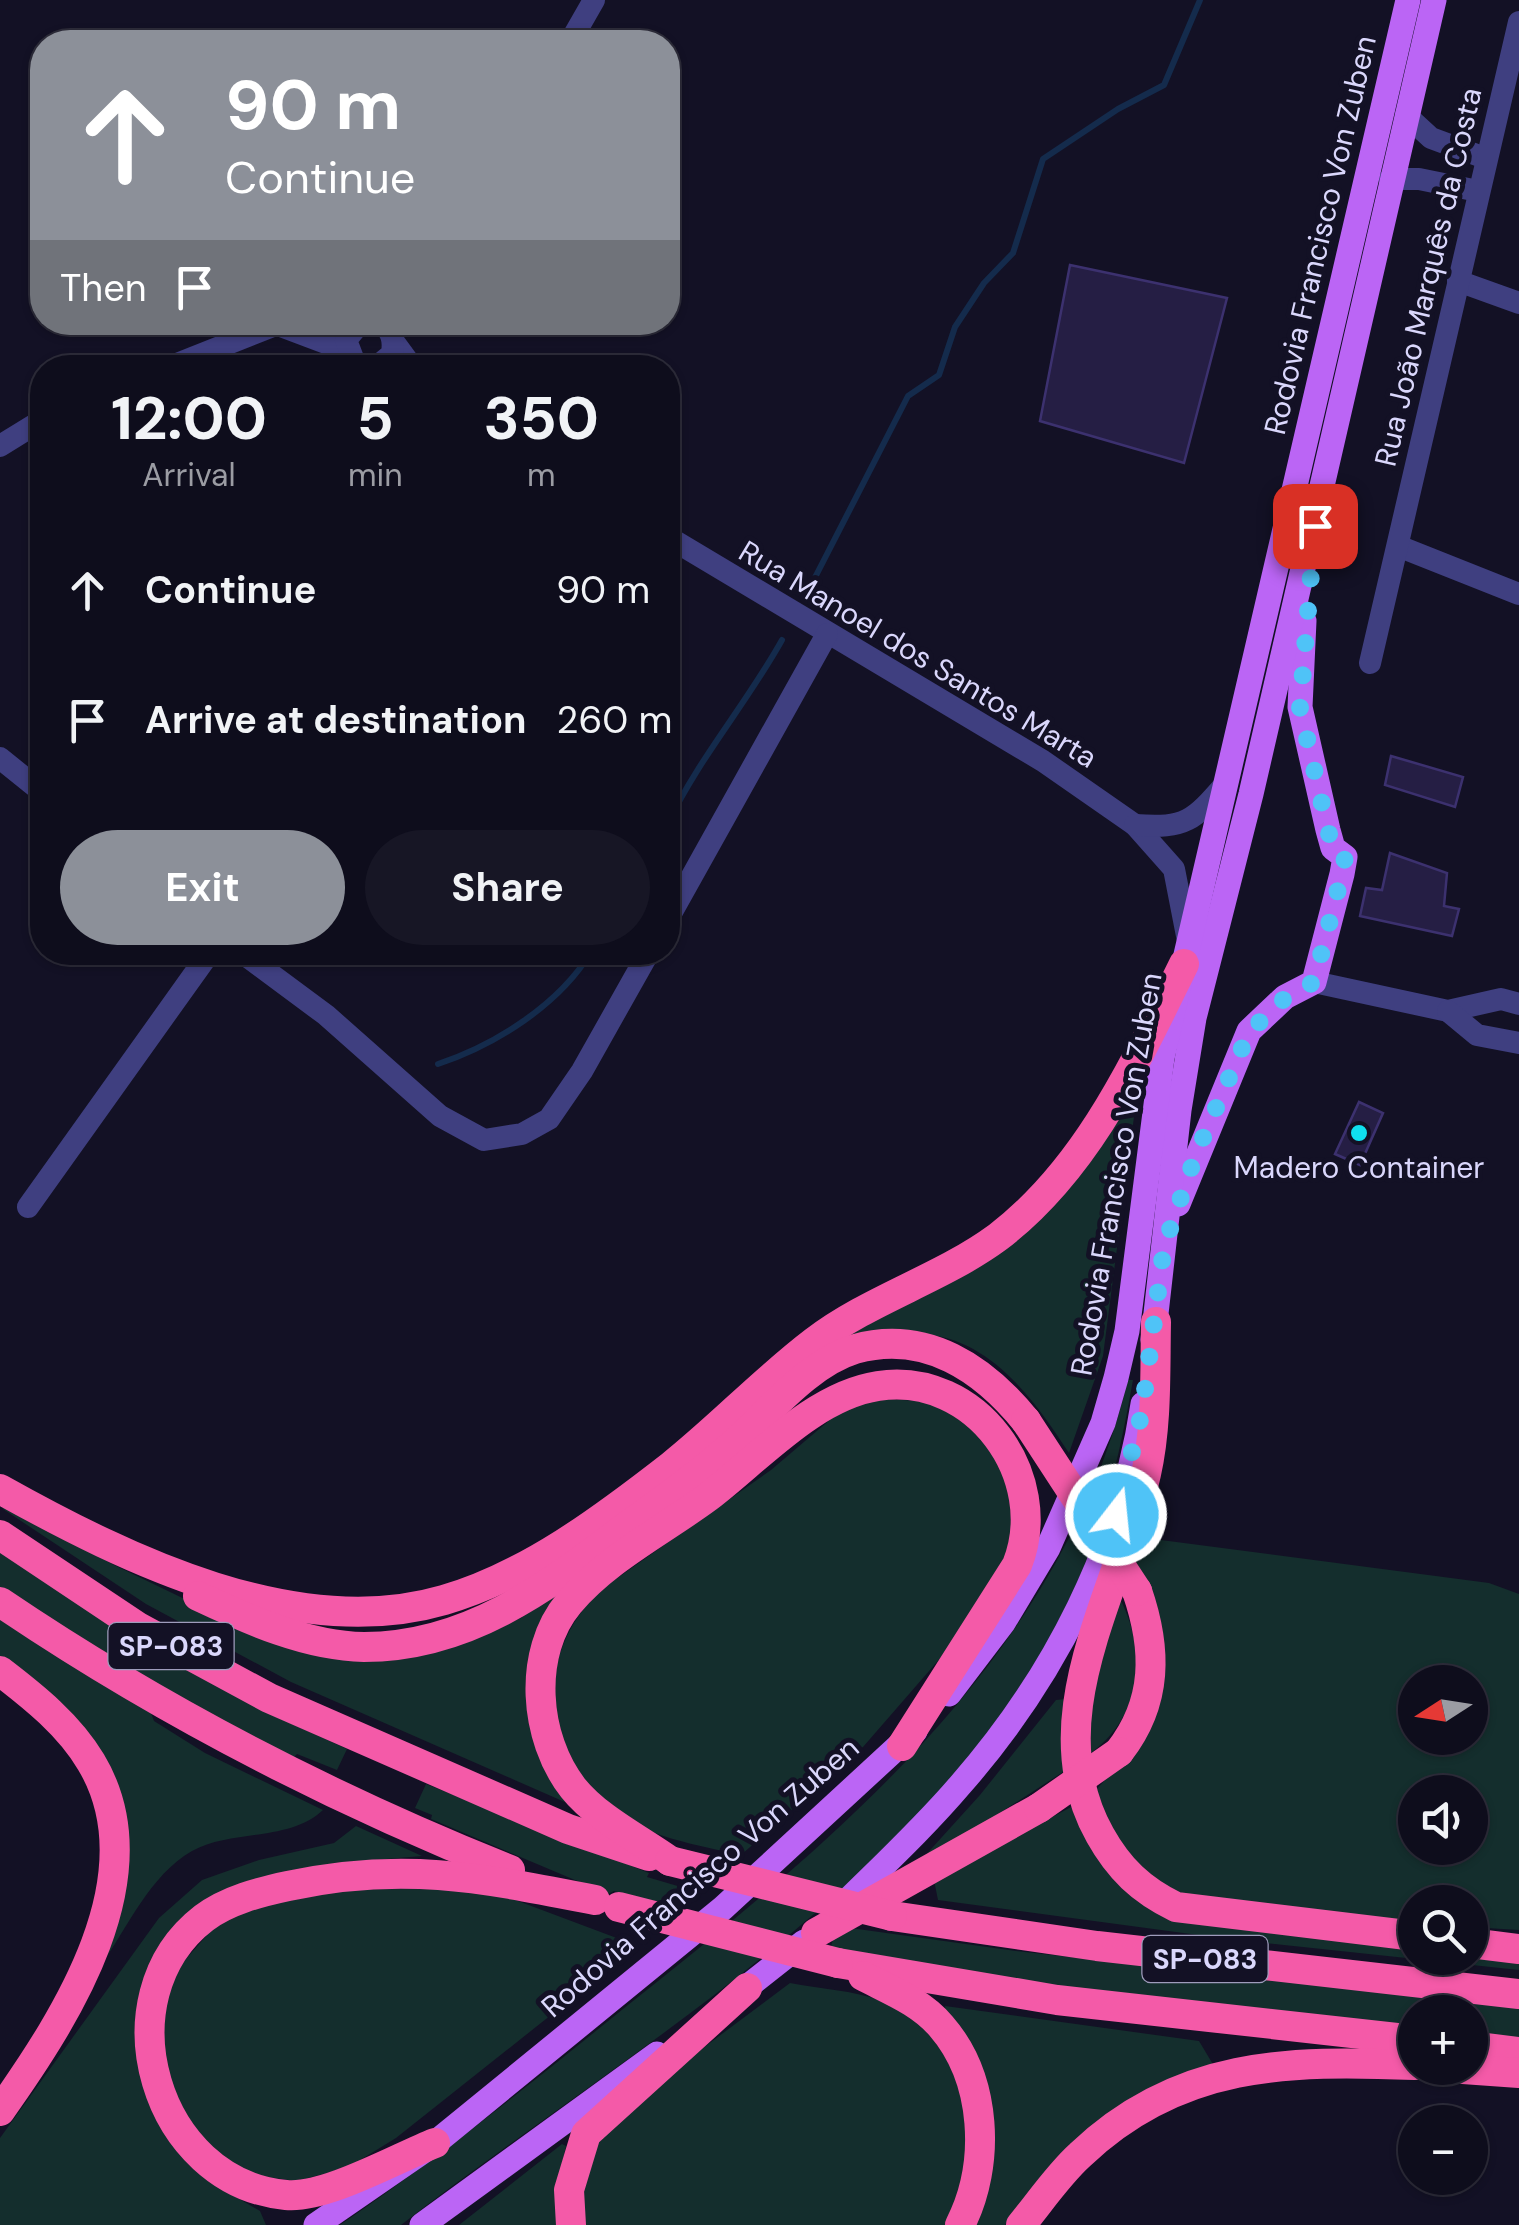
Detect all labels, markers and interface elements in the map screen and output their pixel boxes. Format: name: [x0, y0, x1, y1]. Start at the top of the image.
street label: Rodovia Francisco Von Zuben: [1255, 32, 1385, 438]
text: 90 m: [225, 60, 401, 151]
icon: ahead: [60, 70, 190, 200]
street label: Rua João Marquês da Costa: [1365, 84, 1491, 470]
text: Continue: [225, 148, 415, 207]
icon: arrive: [167, 260, 222, 315]
text: Then: [60, 263, 147, 313]
text: 12:00: [111, 379, 267, 458]
text: 5: [357, 379, 394, 458]
text: 350: [483, 379, 599, 458]
text: Arrival: [142, 454, 236, 496]
text: min: [348, 454, 403, 496]
text: m: [527, 454, 556, 496]
pin: [1273, 484, 1358, 569]
icon: arrive: [1288, 499, 1343, 554]
street label: Rua Manoel dos Santos Marta: [732, 531, 1104, 777]
icon: ahead: [60, 563, 115, 618]
text: Continue: [145, 565, 316, 615]
text: 90 m: [556, 565, 650, 615]
icon: arrive: [60, 693, 115, 748]
text: Arrive at destination: [145, 695, 527, 745]
text: 260 m: [557, 695, 672, 745]
button: Exit: [60, 830, 345, 945]
button: Share: [365, 830, 650, 945]
street label: Rodovia Francisco Von Zuben: [1061, 969, 1171, 1379]
marker: Madero Container: [1348, 1122, 1370, 1144]
place label: Madero Container: [1234, 1148, 1484, 1187]
position arrow: [1064, 1463, 1168, 1567]
road number: SP-083: [109, 1623, 234, 1669]
north arrow: [1398, 1665, 1488, 1755]
map controls: [1398, 1665, 1488, 2195]
street label: Rodovia Francisco Von Zuben: [533, 1728, 867, 2026]
button: sound: [1398, 1775, 1488, 1865]
button: search: [1398, 1885, 1488, 1975]
road number: SP-083: [1142, 1936, 1268, 1982]
button: +: [1398, 1995, 1488, 2085]
button: −: [1398, 2105, 1488, 2195]

